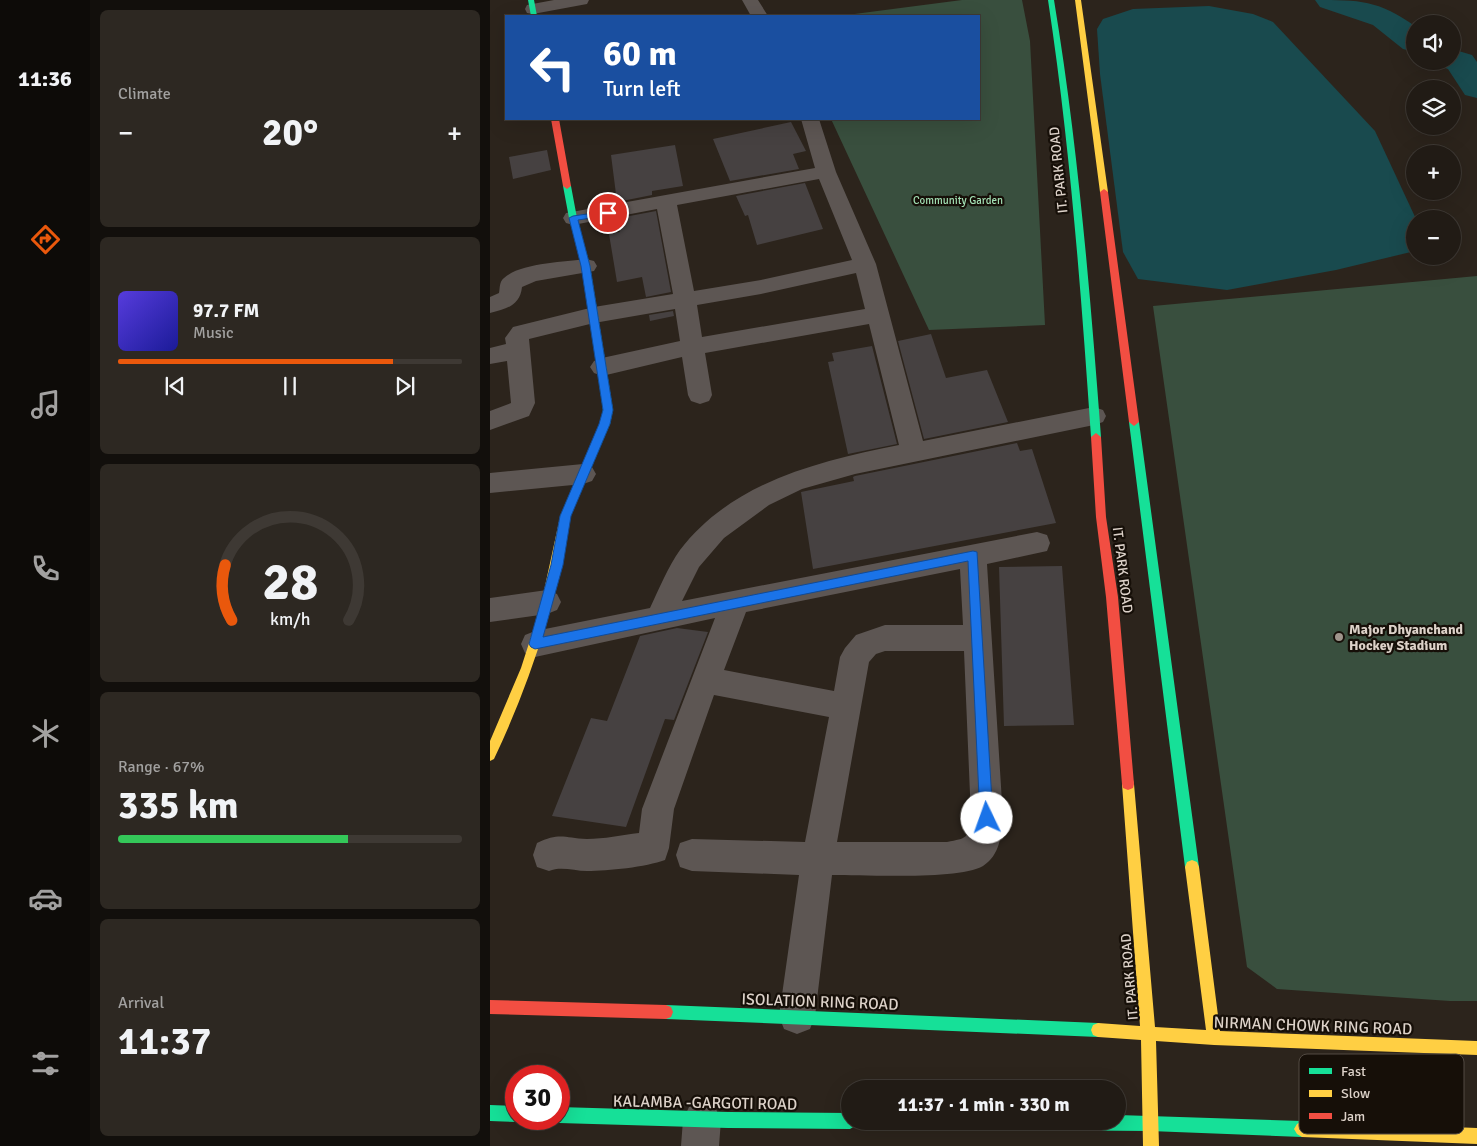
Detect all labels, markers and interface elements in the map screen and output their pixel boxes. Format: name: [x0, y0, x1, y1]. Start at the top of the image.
map controls: [1406, 15, 1461, 265]
button: sound: [1406, 15, 1461, 70]
text: 60 m: [603, 32, 677, 75]
icon: left: [520, 35, 585, 100]
text: 11:36: [18, 65, 72, 92]
text: Turn left: [603, 75, 681, 102]
button: layers: [1406, 80, 1461, 135]
text: Climate: [118, 84, 171, 104]
text: 20°: [262, 109, 318, 156]
text: −: [118, 116, 133, 150]
text: +: [447, 116, 462, 150]
street label: IT. PARK ROAD: [1046, 126, 1071, 214]
button: +: [1406, 145, 1461, 200]
pin: [587, 192, 629, 234]
park label: Community Garden: [913, 194, 1003, 207]
icon: arrive: [594, 199, 622, 227]
button: −: [1406, 210, 1461, 265]
icon: directions: [28, 222, 63, 257]
text: 97.7 FM: [193, 299, 259, 323]
text: Music: [193, 323, 234, 343]
icon: previous: [161, 372, 189, 400]
icon: pause: [276, 372, 304, 400]
icon: next: [391, 372, 419, 400]
icon: music: [28, 387, 63, 422]
street label: IT. PARK ROAD: [1109, 526, 1136, 614]
text: 28: [262, 550, 318, 614]
icon: phone: [28, 551, 63, 586]
text: km/h: [270, 608, 310, 630]
place label: Major Dhyanchand Hockey Stadium: [1349, 621, 1464, 654]
marker: Major Dhyanchand Hockey Stadium: [1333, 631, 1345, 643]
icon: climate: [28, 716, 63, 751]
text: Range · 67%: [118, 757, 204, 777]
text: 335 km: [118, 782, 239, 829]
position arrow: [960, 791, 1012, 843]
icon: car: [28, 881, 63, 916]
street label: IT. PARK ROAD: [1117, 933, 1142, 1021]
street label: ISOLATION RING ROAD: [741, 989, 899, 1015]
text: Arrival: [118, 993, 164, 1013]
street label: NIRMAN CHOWK RING ROAD: [1213, 1013, 1413, 1039]
text: 11:37: [118, 1018, 211, 1065]
icon: filters: [28, 1046, 63, 1081]
legend: [1299, 1054, 1464, 1134]
text: Fast: [1341, 1063, 1366, 1080]
speed limit sign: 30: [505, 1065, 570, 1130]
text: Slow: [1341, 1085, 1370, 1102]
street label: KALAMBA -GARGOTI ROAD: [613, 1091, 797, 1115]
text: 11:37 · 1 min · 330 m: [897, 1093, 1070, 1117]
text: Jam: [1341, 1108, 1365, 1125]

